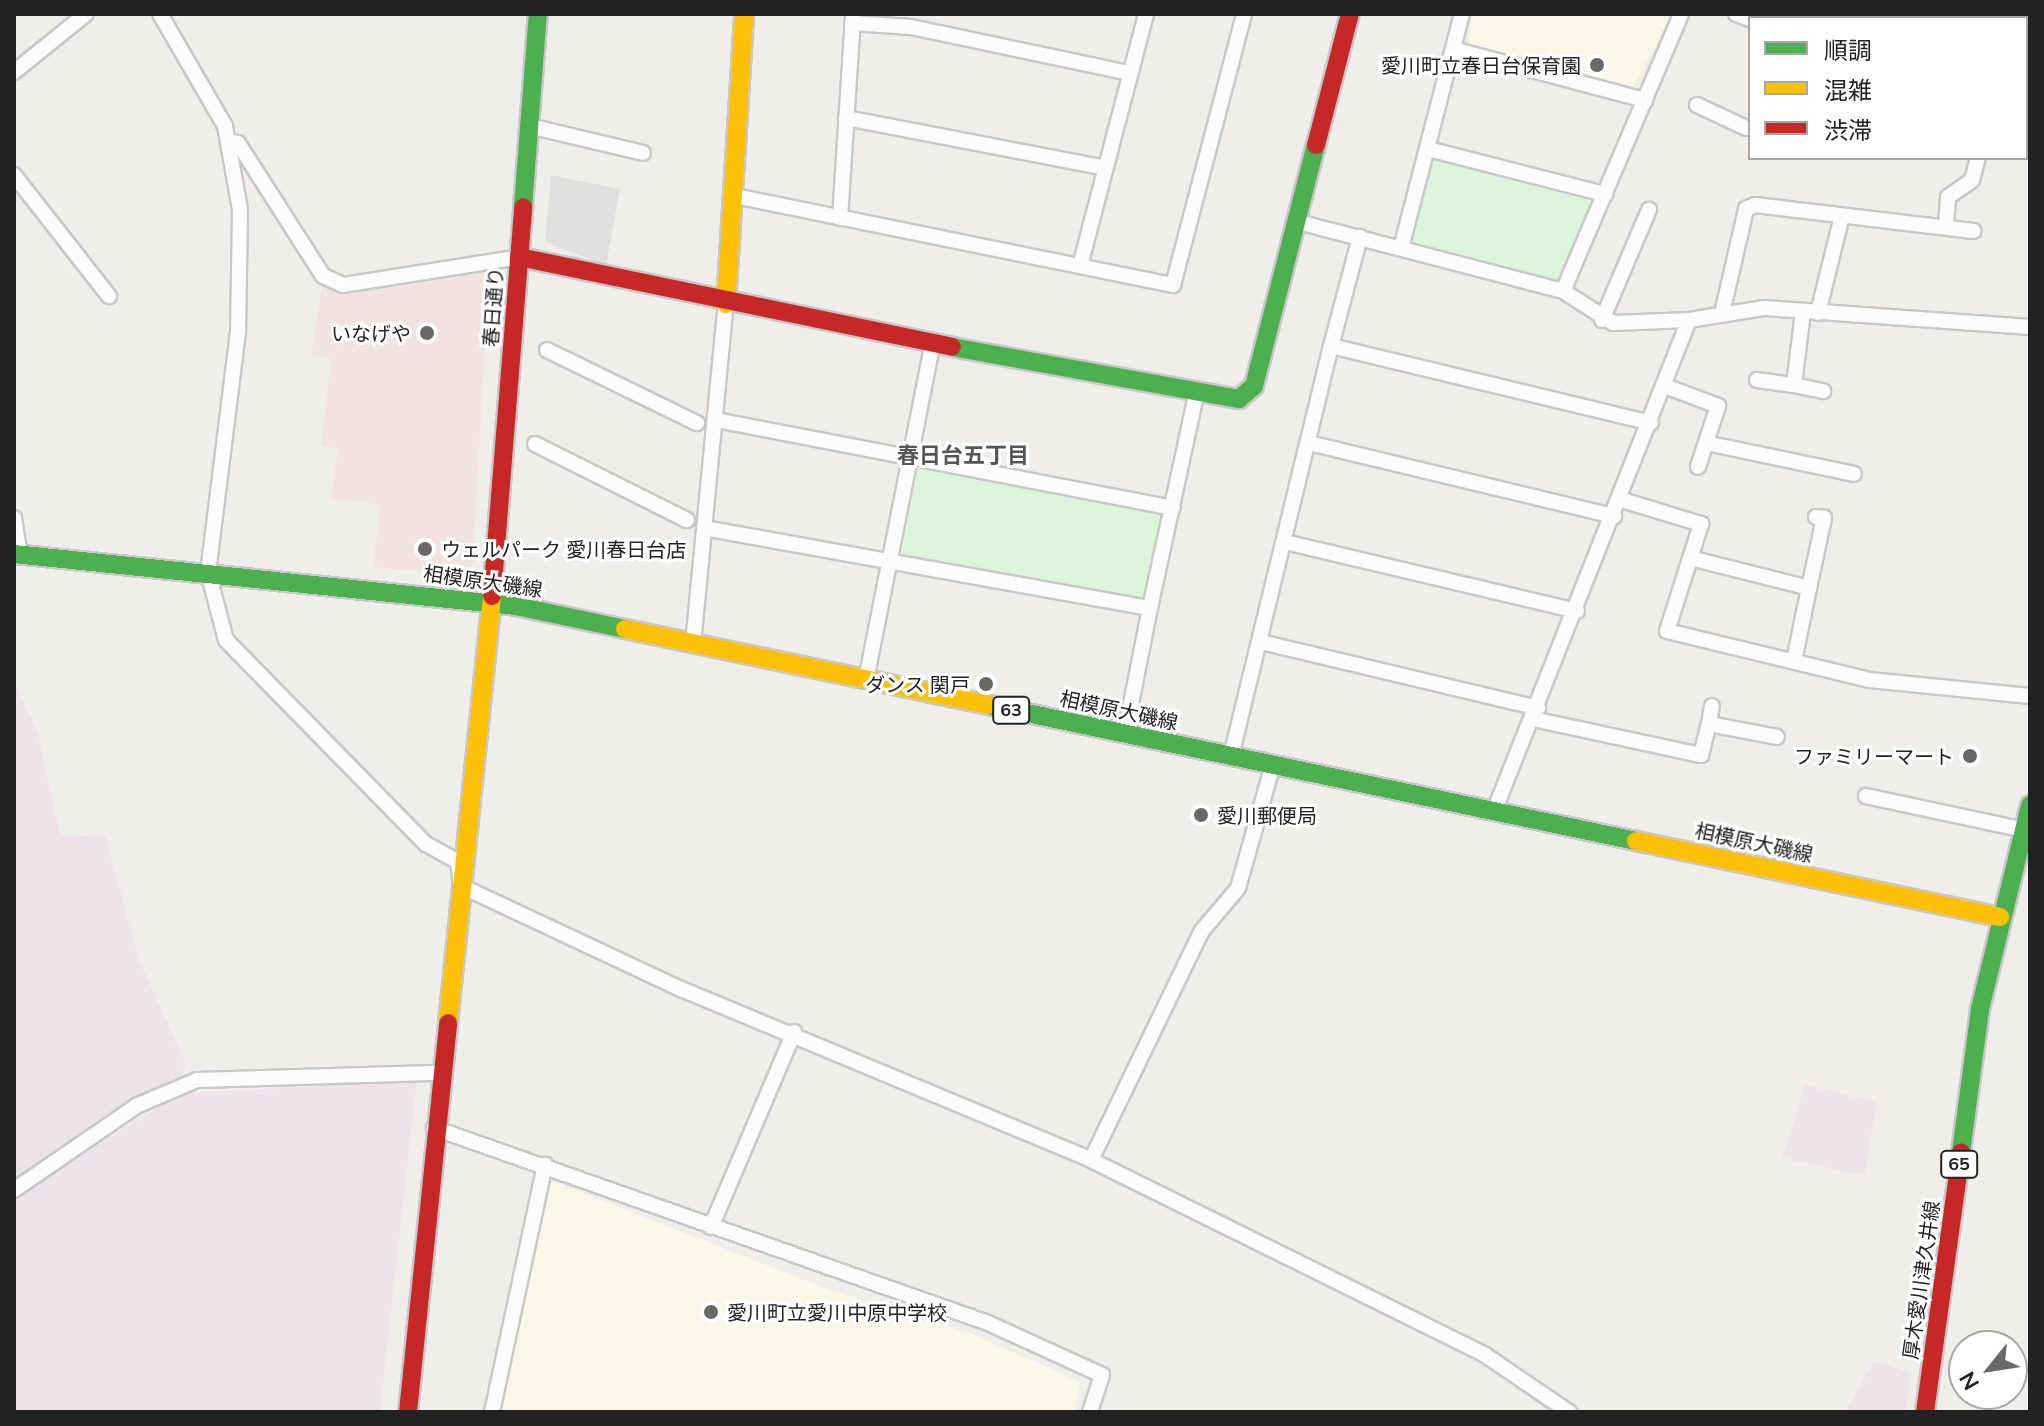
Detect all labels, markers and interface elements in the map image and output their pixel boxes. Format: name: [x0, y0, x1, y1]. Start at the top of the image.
legend: [1748, 16, 2028, 160]
text: 順調: [1824, 35, 1872, 65]
place label: 愛川町立春日台保育園: [1381, 53, 1581, 77]
marker: 愛川町立春日台保育園: [1588, 56, 1606, 74]
text: 混雑: [1824, 75, 1872, 105]
text: 渋滞: [1824, 115, 1872, 145]
street label: 春日通り: [478, 266, 508, 348]
place label: いなげや: [331, 321, 411, 345]
marker: いなげや: [418, 324, 436, 342]
district label: 春日台五丁目: [897, 443, 1029, 469]
place label: ウェルパーク 愛川春日台店: [441, 537, 686, 561]
marker: ウェルパーク 愛川春日台店: [416, 540, 434, 558]
street label: 相模原大磯線: [422, 561, 544, 601]
place label: ダンス 関戸: [865, 672, 970, 696]
marker: ダンス 関戸: [977, 675, 995, 693]
street label: 相模原大磯線: [1058, 686, 1180, 734]
road number: 63: [991, 696, 1031, 724]
place label: ファミリーマート: [1794, 744, 1954, 768]
marker: ファミリーマート: [1961, 747, 1979, 765]
place label: 愛川郵便局: [1217, 803, 1317, 827]
marker: 愛川郵便局: [1192, 806, 1210, 824]
street label: 相模原大磯線: [1693, 818, 1815, 866]
road number: 65: [1939, 1150, 1979, 1178]
street label: 厚木愛川津久井線: [1898, 1199, 1944, 1361]
place label: 愛川町立愛川中原中学校: [727, 1300, 947, 1324]
marker: 愛川町立愛川中原中学校: [702, 1303, 720, 1321]
north arrow: [1948, 1330, 2028, 1410]
text: N: [1953, 1367, 1985, 1395]

